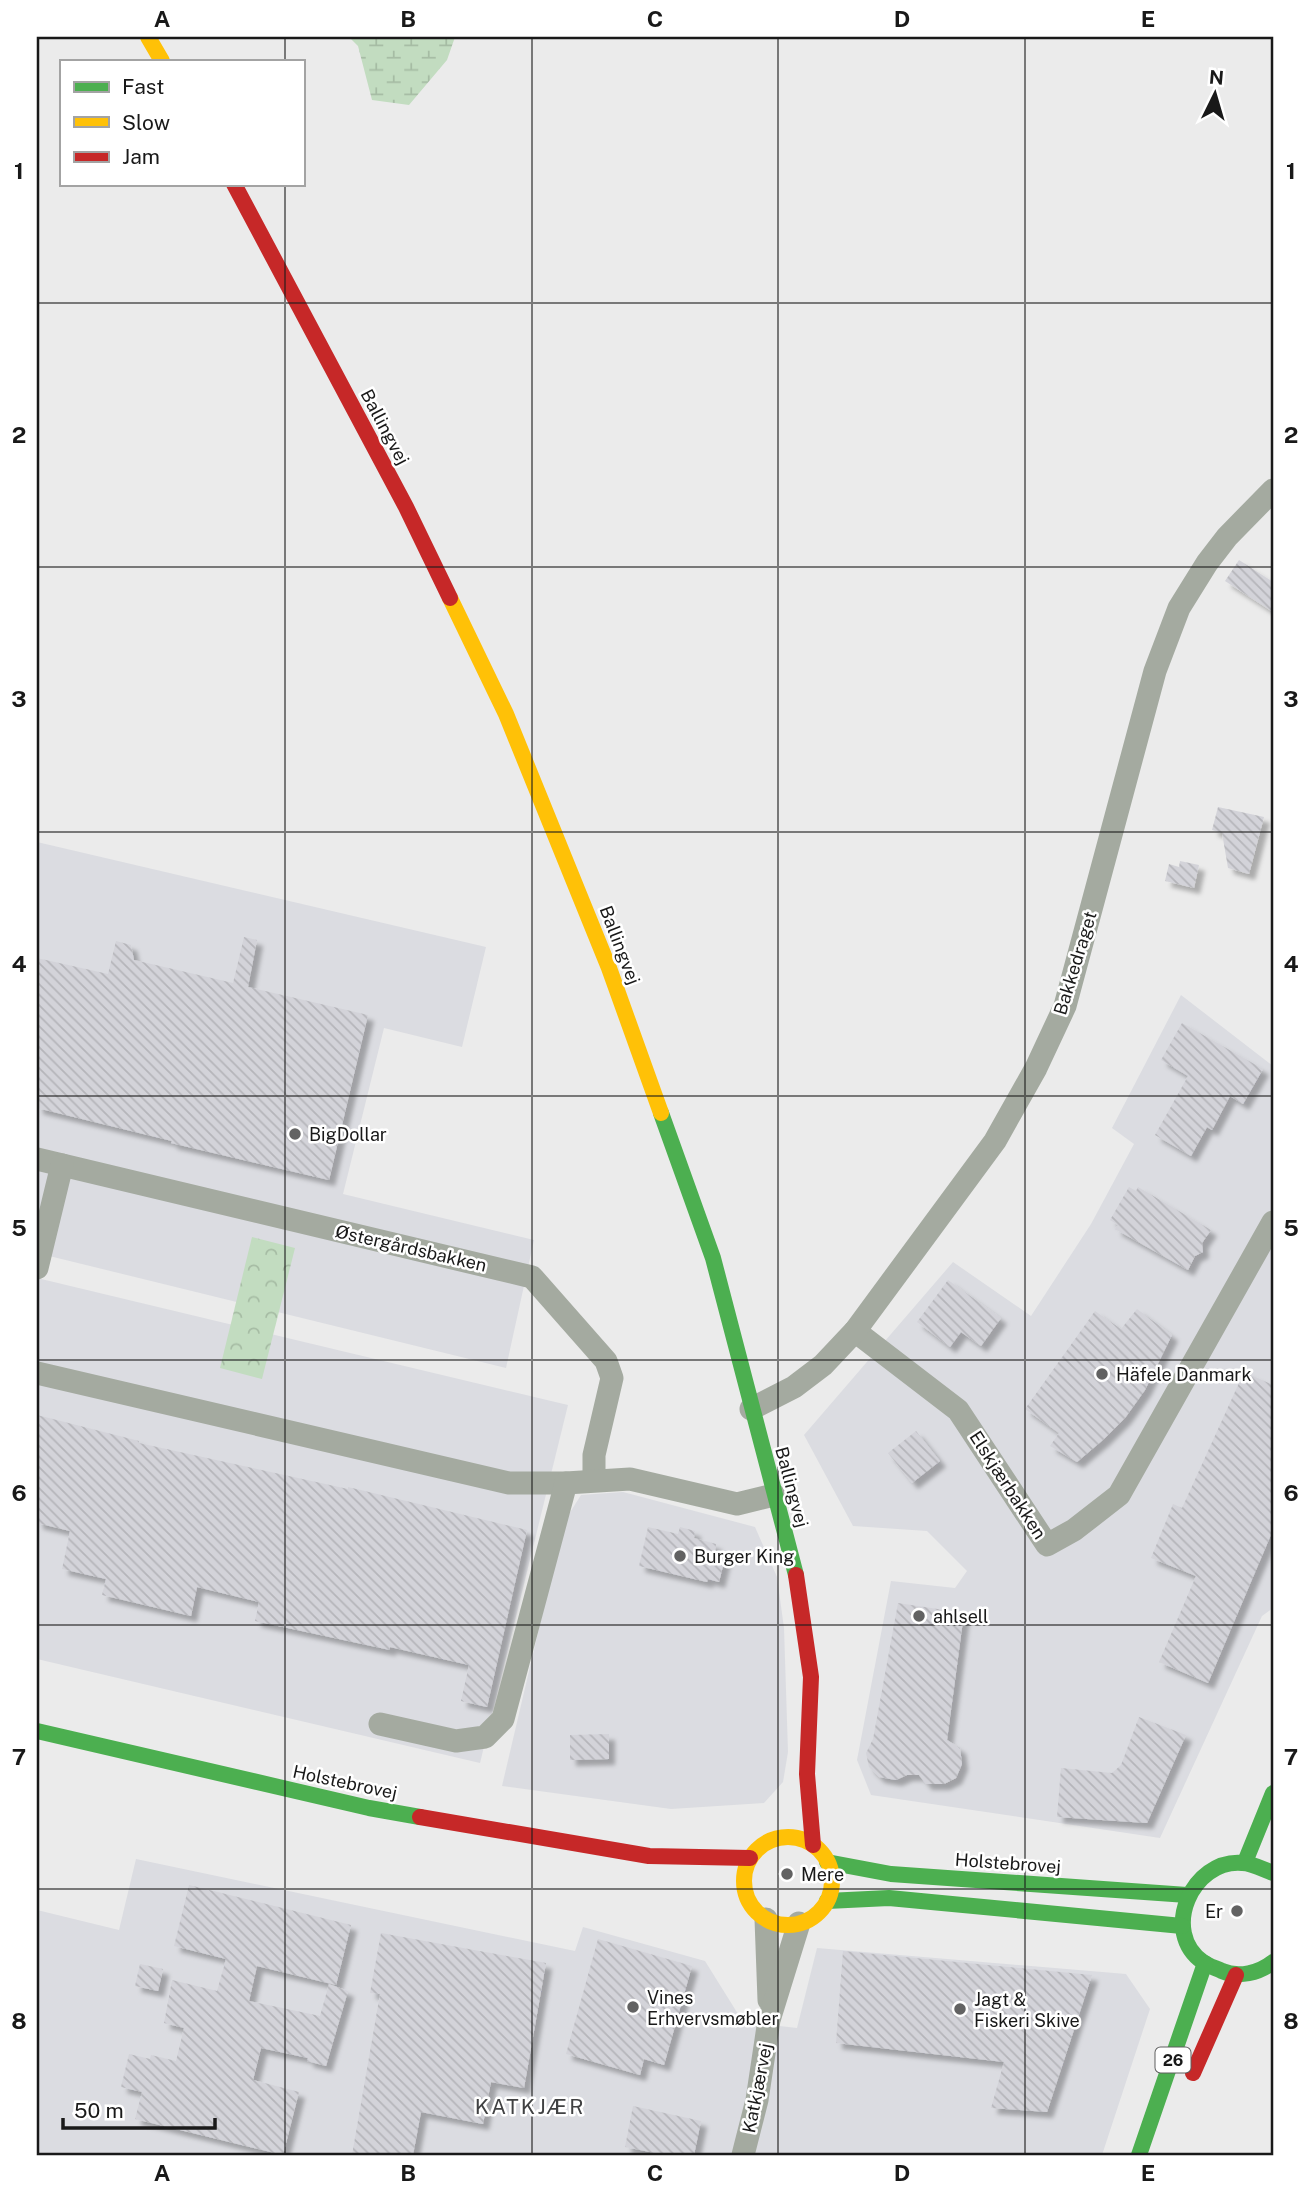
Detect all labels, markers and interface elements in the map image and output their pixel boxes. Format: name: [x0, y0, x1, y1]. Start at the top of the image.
text: A: [154, 5, 171, 32]
text: B: [400, 5, 416, 32]
text: C: [647, 5, 663, 32]
text: D: [894, 5, 910, 32]
text: E: [1141, 5, 1155, 32]
legend: [60, 60, 304, 186]
north arrow: [1180, 60, 1250, 130]
text: N: [1208, 65, 1225, 89]
text: Fast: [122, 74, 164, 99]
text: Slow: [122, 110, 170, 135]
text: Jam: [122, 144, 160, 169]
text: 1: [14, 157, 24, 184]
text: 1: [1286, 157, 1296, 184]
street label: Ballingvej: [356, 386, 414, 468]
text: 2: [12, 421, 26, 448]
text: 2: [1284, 421, 1298, 448]
text: 3: [11, 685, 27, 712]
text: 3: [1283, 685, 1299, 712]
street label: Ballingvej: [595, 903, 645, 987]
street label: Bakkedraget: [1049, 909, 1101, 1017]
text: 4: [11, 950, 27, 977]
text: 4: [1283, 950, 1299, 977]
place label: BigDollar: [309, 1124, 387, 1145]
marker: BigDollar: [287, 1126, 303, 1142]
text: 5: [11, 1214, 27, 1241]
text: 5: [1283, 1214, 1299, 1241]
street label: Østergårdsbakken: [333, 1220, 489, 1276]
place label: Häfele Danmark: [1116, 1364, 1252, 1385]
marker: Häfele Danmark: [1094, 1366, 1110, 1382]
street label: Elskjærbakken: [965, 1427, 1051, 1543]
street label: Ballingvej: [771, 1444, 813, 1530]
text: 6: [11, 1479, 27, 1506]
text: 6: [1283, 1479, 1299, 1506]
place label: Burger King: [694, 1546, 794, 1567]
marker: Burger King: [672, 1548, 688, 1564]
place label: ahlsell: [933, 1606, 988, 1627]
marker: ahlsell: [911, 1608, 927, 1624]
text: 7: [12, 1743, 26, 1770]
text: 7: [1284, 1743, 1298, 1770]
street label: Holstebrovej: [291, 1761, 399, 1803]
street label: Holstebrovej: [954, 1849, 1062, 1877]
place label: Mere: [801, 1864, 844, 1885]
marker: Mere: [779, 1866, 795, 1882]
place label: Er: [1205, 1901, 1223, 1922]
marker: Er: [1229, 1903, 1245, 1919]
place label: Vines Erhvervsmøbler: [647, 1987, 779, 2029]
place label: Jagt & Fiskeri Skive: [974, 1989, 1080, 2031]
marker: Vines Erhvervsmøbler: [625, 1999, 641, 2015]
marker: Jagt & Fiskeri Skive: [952, 2001, 968, 2017]
text: 8: [11, 2007, 27, 2034]
text: 8: [1283, 2007, 1299, 2034]
street label: Katkjærvej: [738, 2041, 776, 2135]
road number: 26: [1156, 2048, 1190, 2072]
scale bar: [63, 2087, 215, 2131]
district label: KATKJÆR: [475, 2094, 585, 2119]
text: 50 m: [74, 2098, 124, 2123]
text: A: [154, 2159, 171, 2186]
text: B: [400, 2159, 416, 2186]
text: C: [647, 2159, 663, 2186]
text: D: [894, 2159, 910, 2186]
text: E: [1141, 2159, 1155, 2186]

